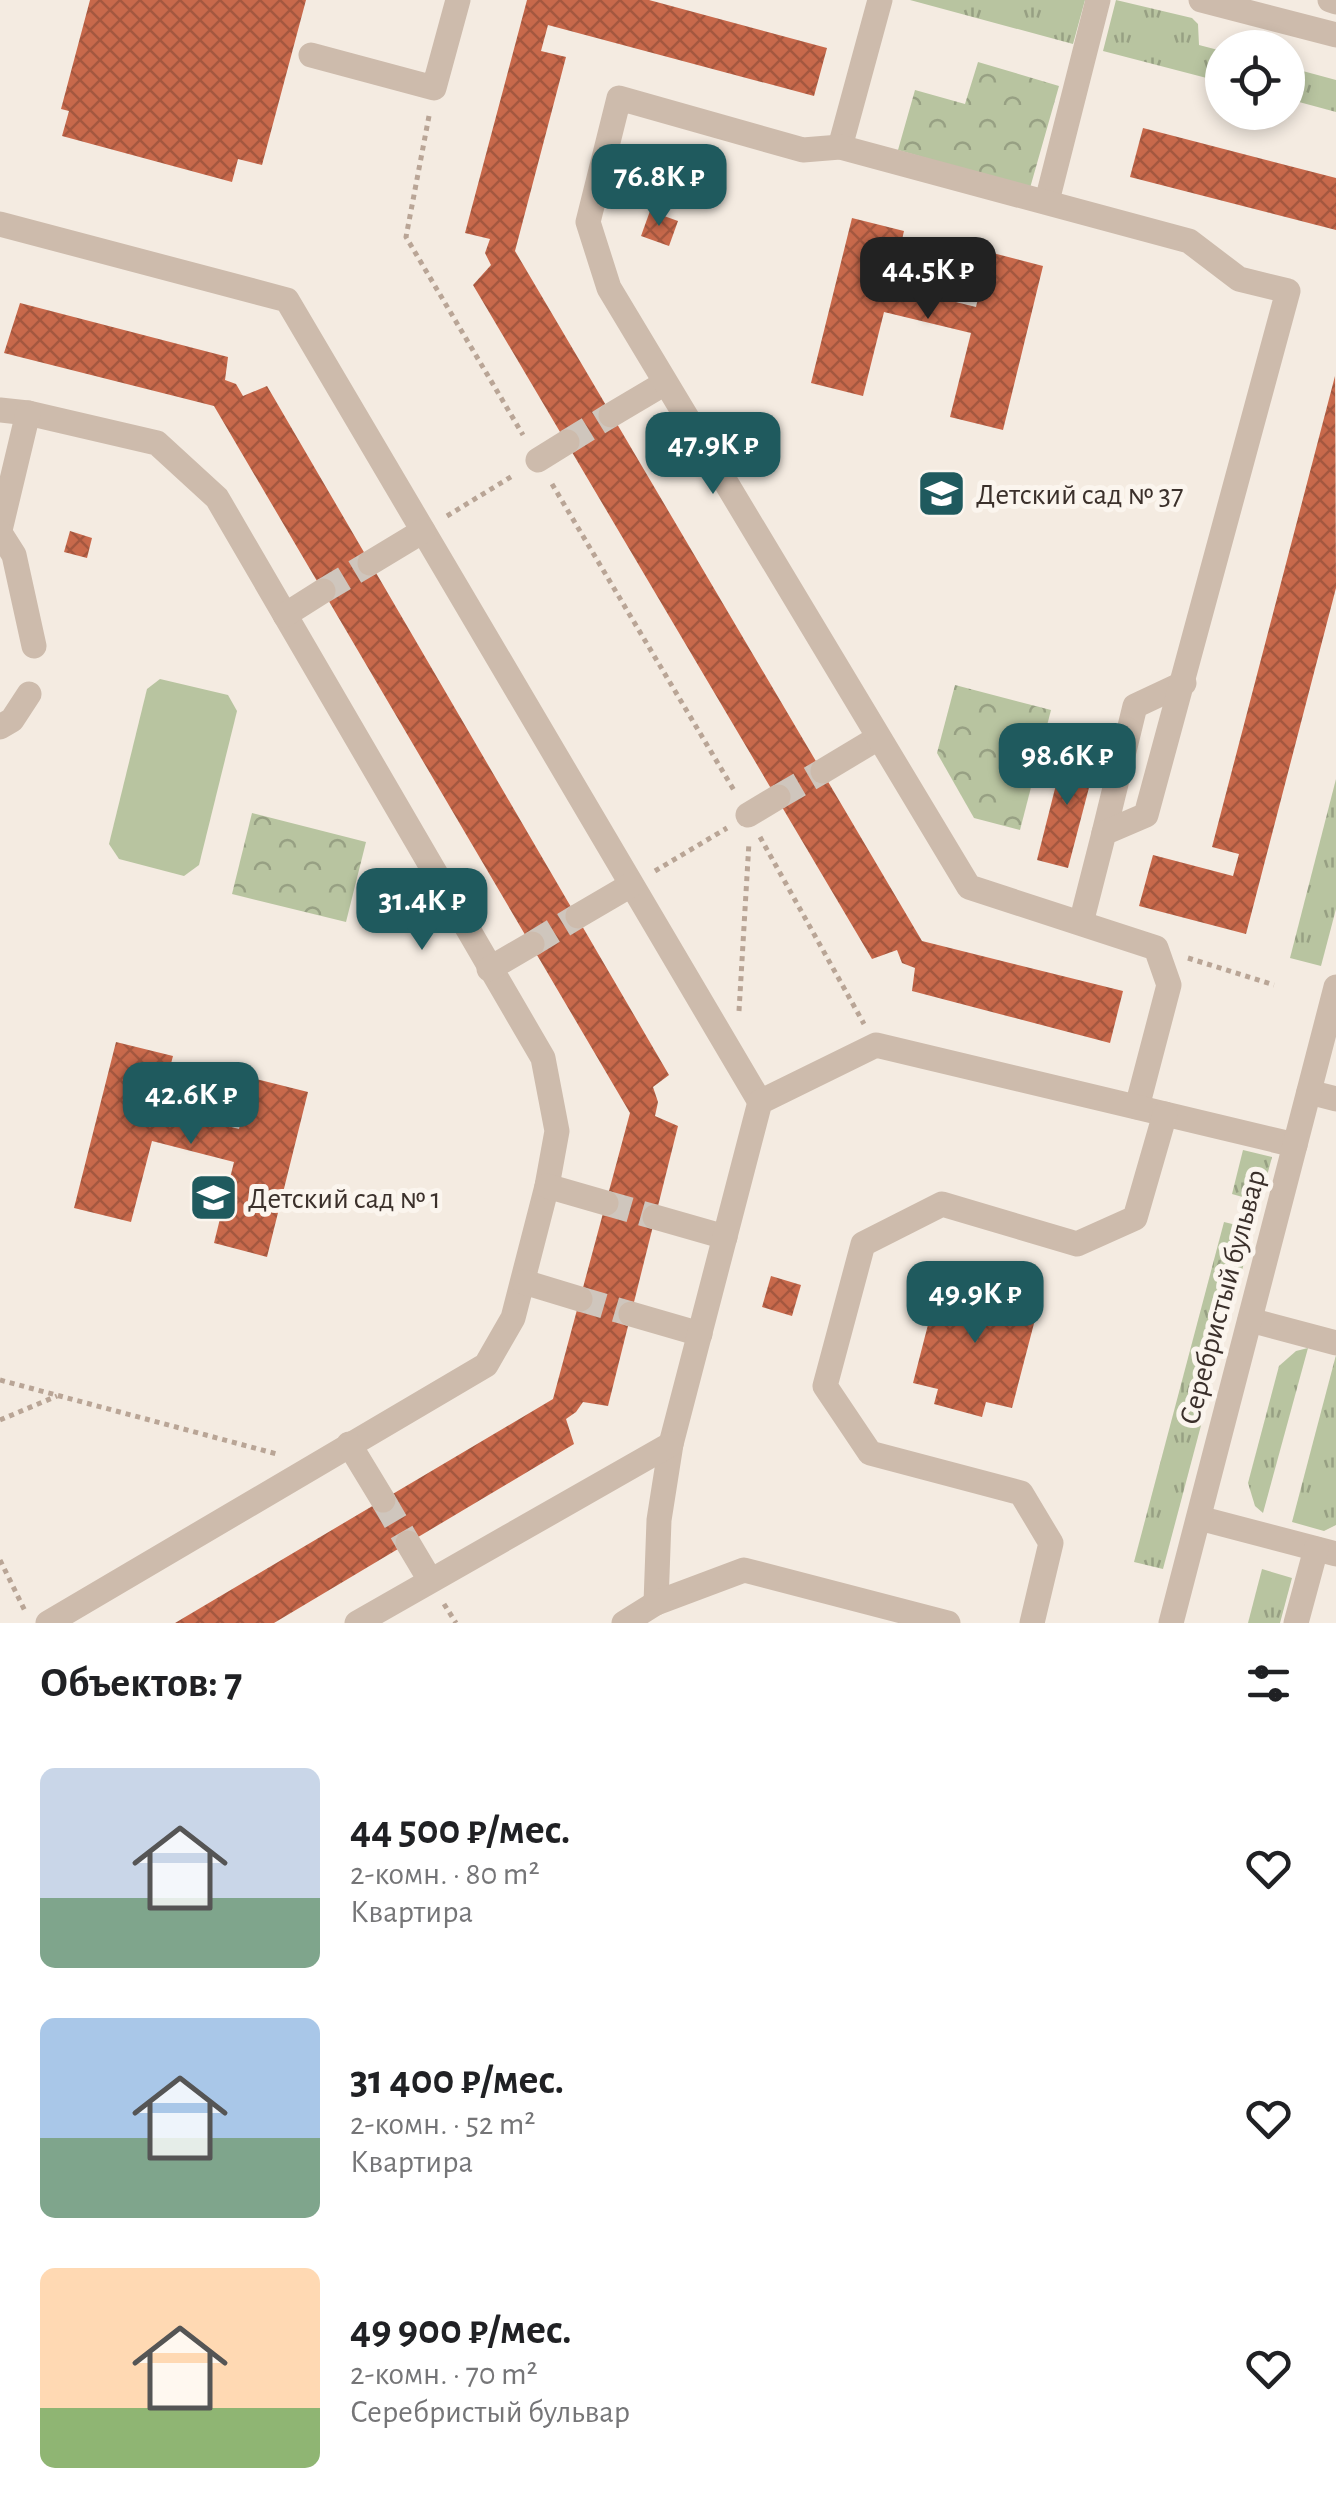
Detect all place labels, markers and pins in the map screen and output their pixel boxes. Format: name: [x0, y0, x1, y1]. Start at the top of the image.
pin: 76.8K ₽: [567, 144, 751, 229]
pin: 44.5K ₽: [836, 237, 1020, 322]
pin: 47.9K ₽: [621, 412, 805, 497]
school or university icon: Детский сад № 37: [915, 468, 967, 520]
place label: Детский сад № 37: [976, 480, 1183, 510]
pin: 98.6K ₽: [975, 723, 1159, 808]
pin: 31.4K ₽: [330, 868, 514, 953]
pin: 42.6K ₽: [99, 1062, 283, 1147]
school or university icon: Детский сад № 1: [187, 1172, 239, 1224]
place label: Детский сад № 1: [248, 1184, 441, 1214]
pin: 49.9K ₽: [883, 1261, 1067, 1346]

